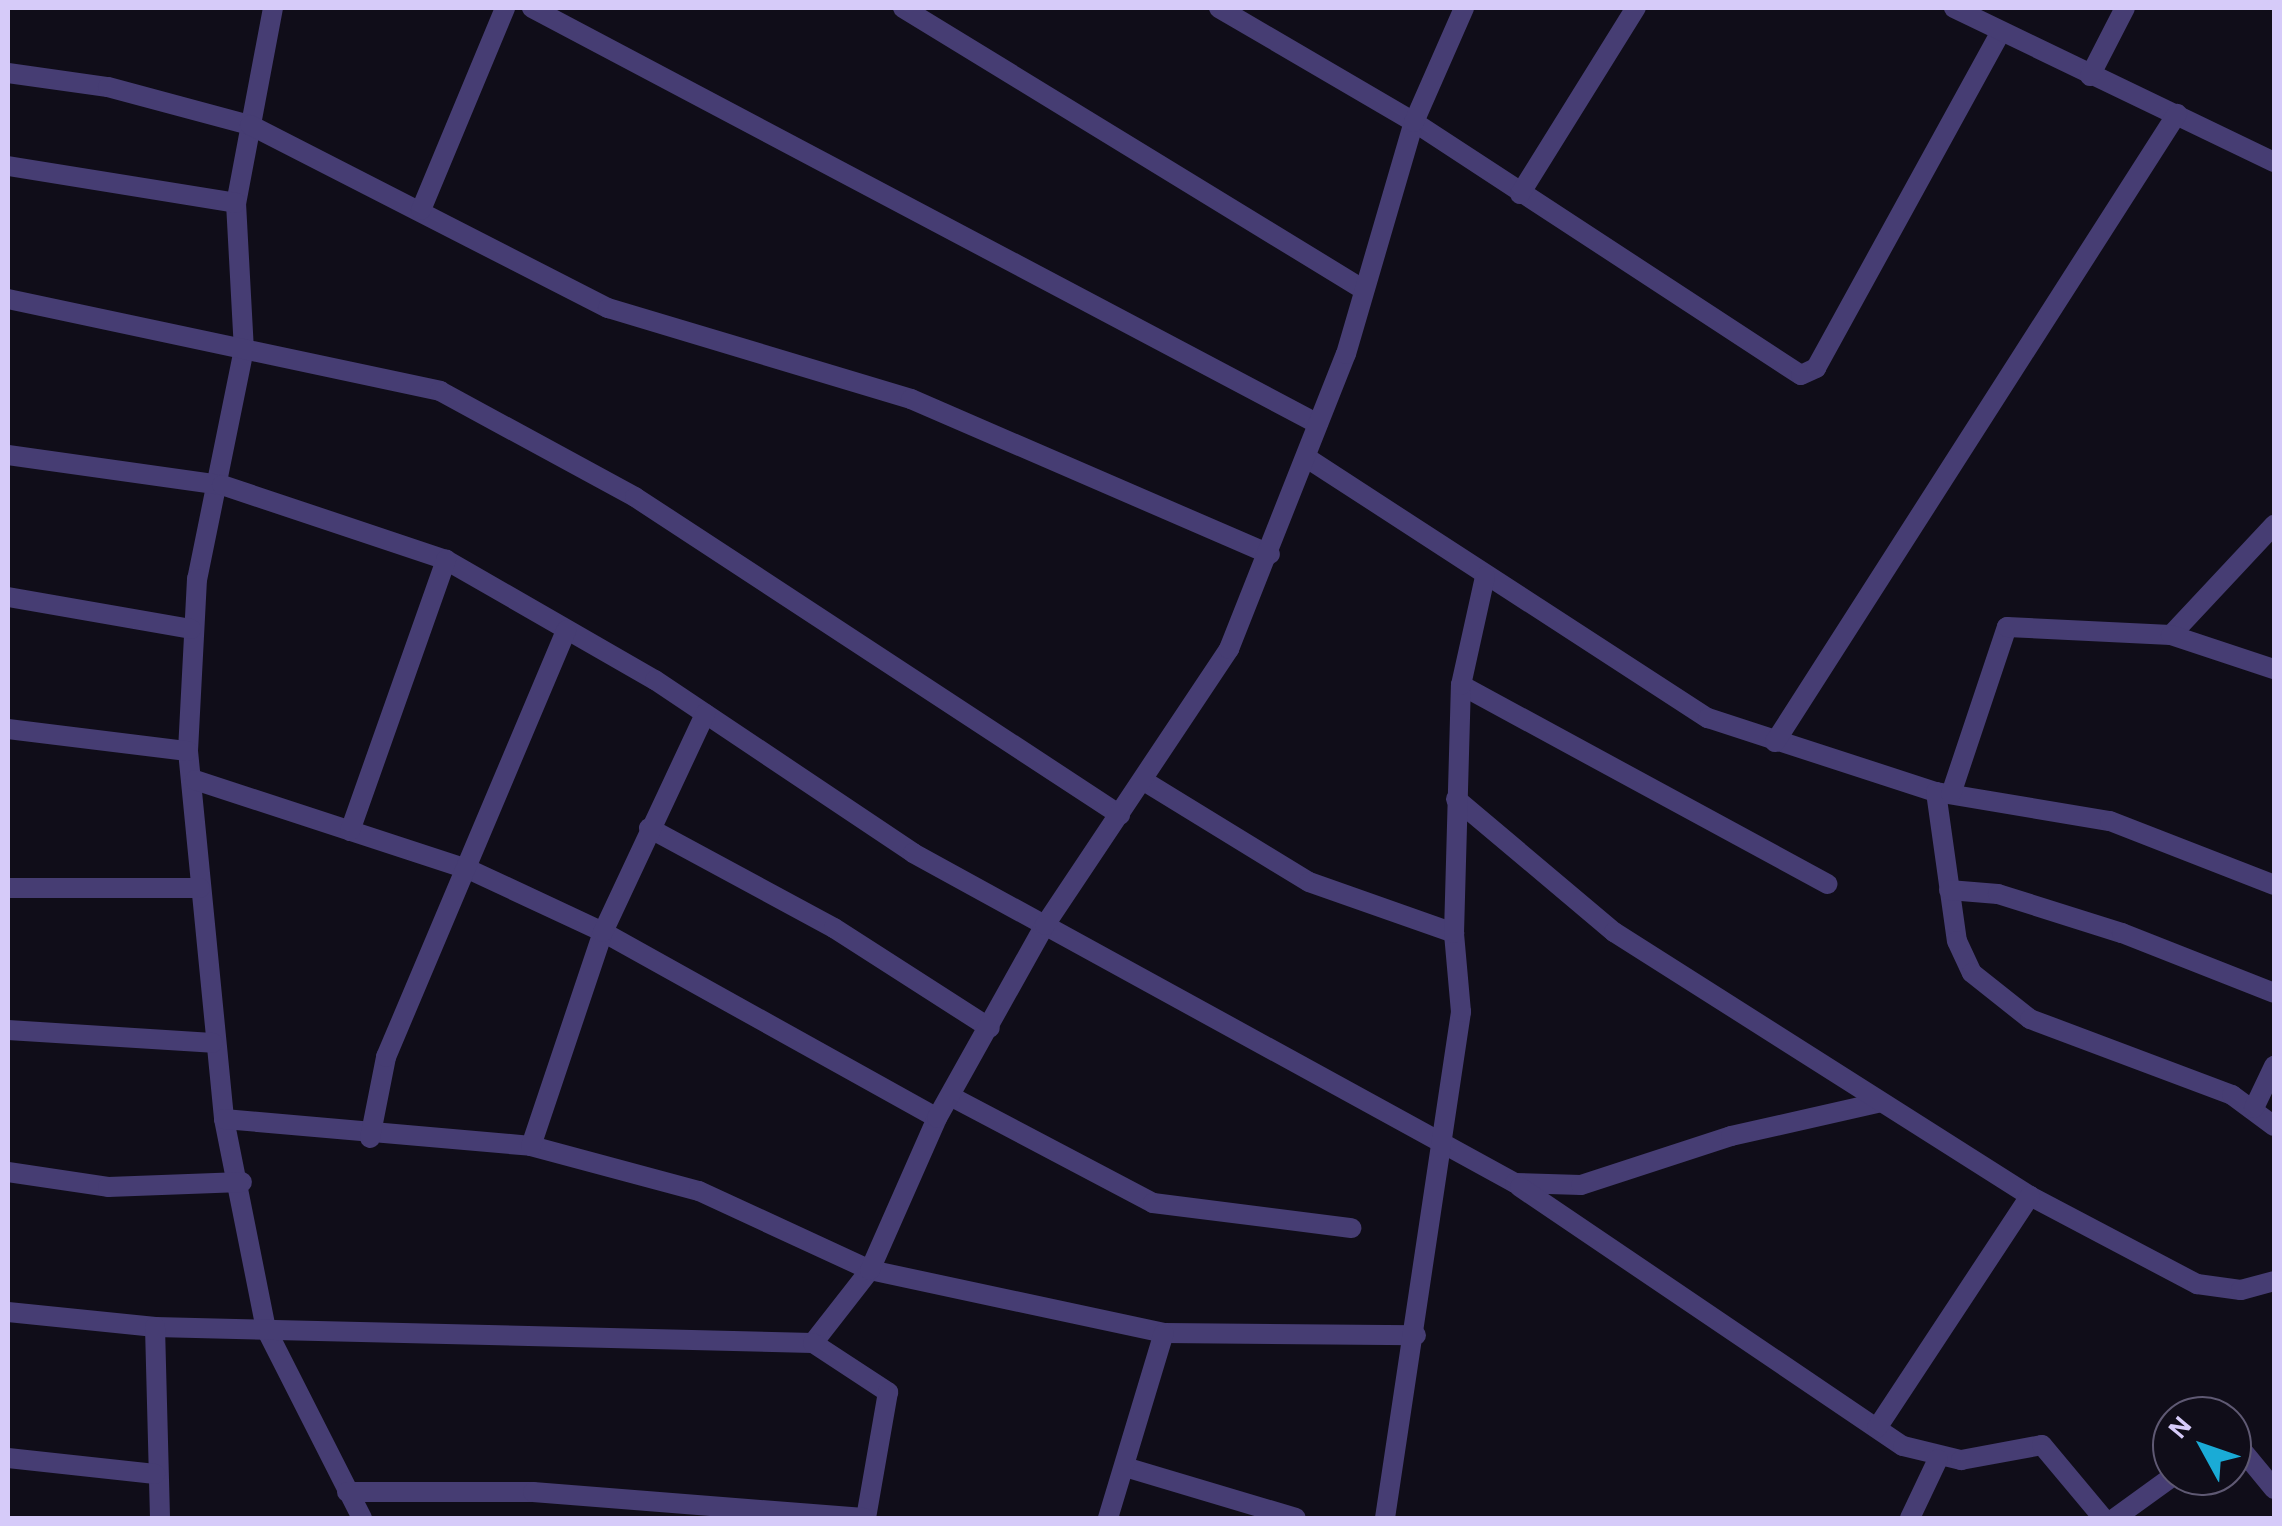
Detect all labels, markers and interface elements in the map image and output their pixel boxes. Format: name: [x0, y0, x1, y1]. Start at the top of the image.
north arrow: [2152, 1396, 2252, 1496]
text: N: [2164, 1412, 2198, 1444]

